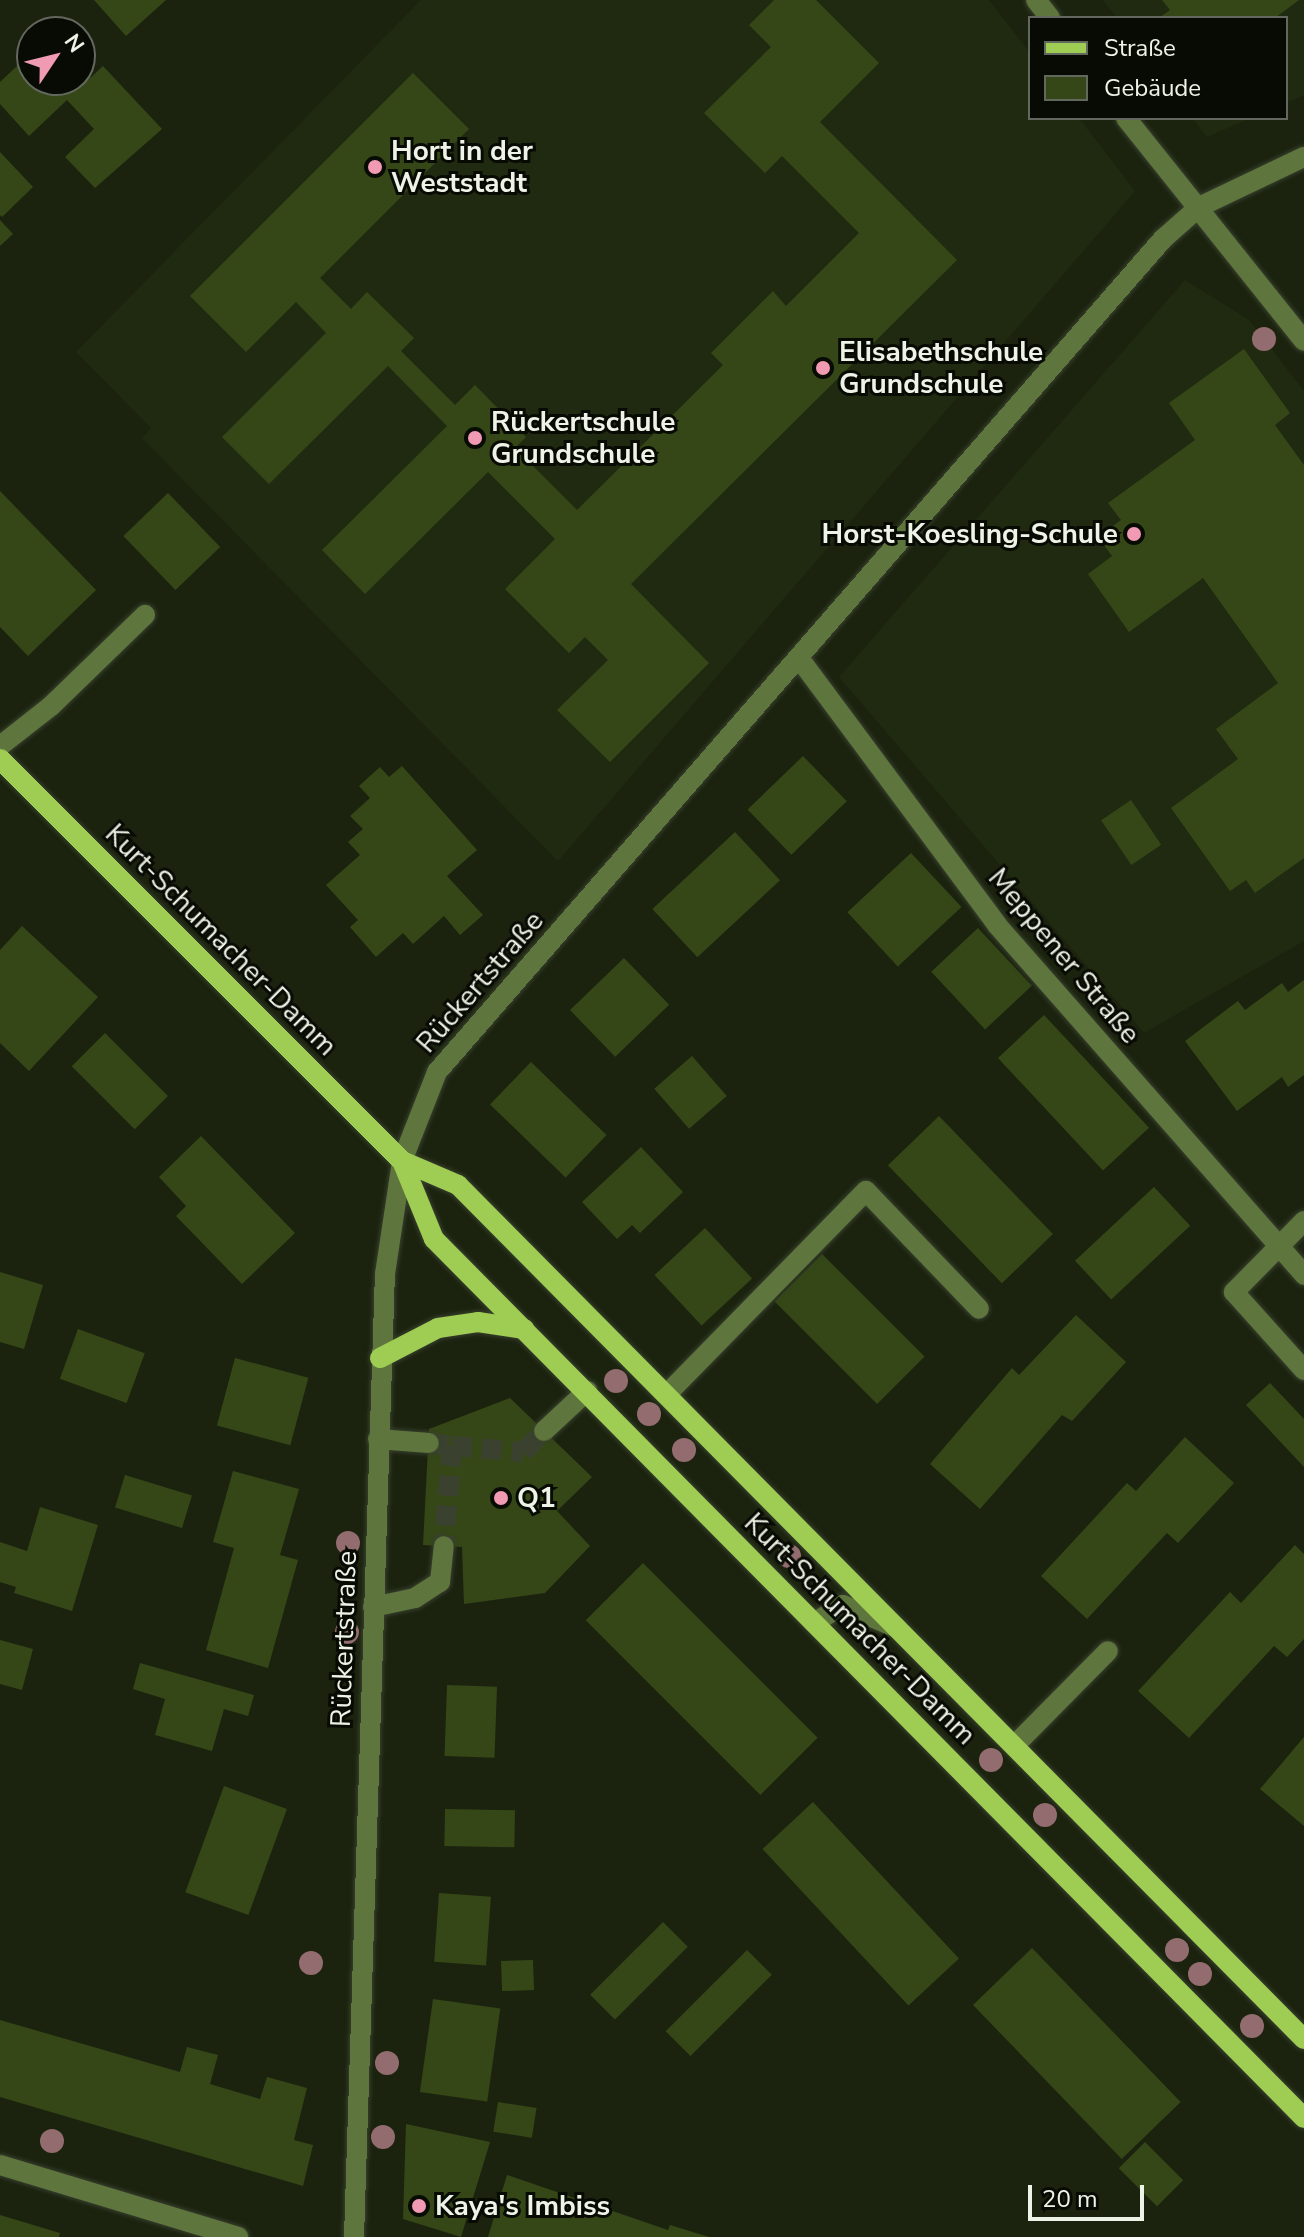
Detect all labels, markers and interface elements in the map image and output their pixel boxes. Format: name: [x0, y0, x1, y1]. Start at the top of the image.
north arrow: [16, 16, 96, 96]
legend: [1028, 16, 1288, 120]
text: N: [57, 28, 91, 59]
text: Straße: [1104, 32, 1176, 64]
text: Gebäude: [1104, 72, 1201, 104]
place label: Hort in der Weststadt: [391, 134, 533, 200]
marker: Hort in der Weststadt: [366, 158, 384, 176]
place label: Elisabethschule Grundschule: [839, 335, 1043, 401]
marker: Elisabethschule Grundschule: [814, 359, 832, 377]
place label: Rückertschule Grundschule: [491, 405, 675, 471]
marker: Rückertschule Grundschule: [466, 429, 484, 447]
place label: Horst-Koesling-Schule: [822, 517, 1118, 551]
marker: Horst-Koesling-Schule: [1125, 525, 1143, 543]
street label: Kurt-Schumacher-Damm: [98, 817, 344, 1063]
street label: Meppener Straße: [981, 862, 1147, 1050]
street label: Rückertstraße: [409, 904, 551, 1060]
place label: Q1: [517, 1481, 556, 1515]
marker: Q1: [492, 1489, 510, 1507]
street label: Kurt-Schumacher-Damm: [737, 1506, 983, 1752]
street label: Rückertstraße: [324, 1550, 364, 1728]
scale bar: [1032, 2169, 1148, 2219]
text: 20 m: [1042, 2183, 1098, 2215]
place label: Kaya's Imbiss: [435, 2189, 610, 2223]
marker: Kaya's Imbiss: [410, 2197, 428, 2215]

